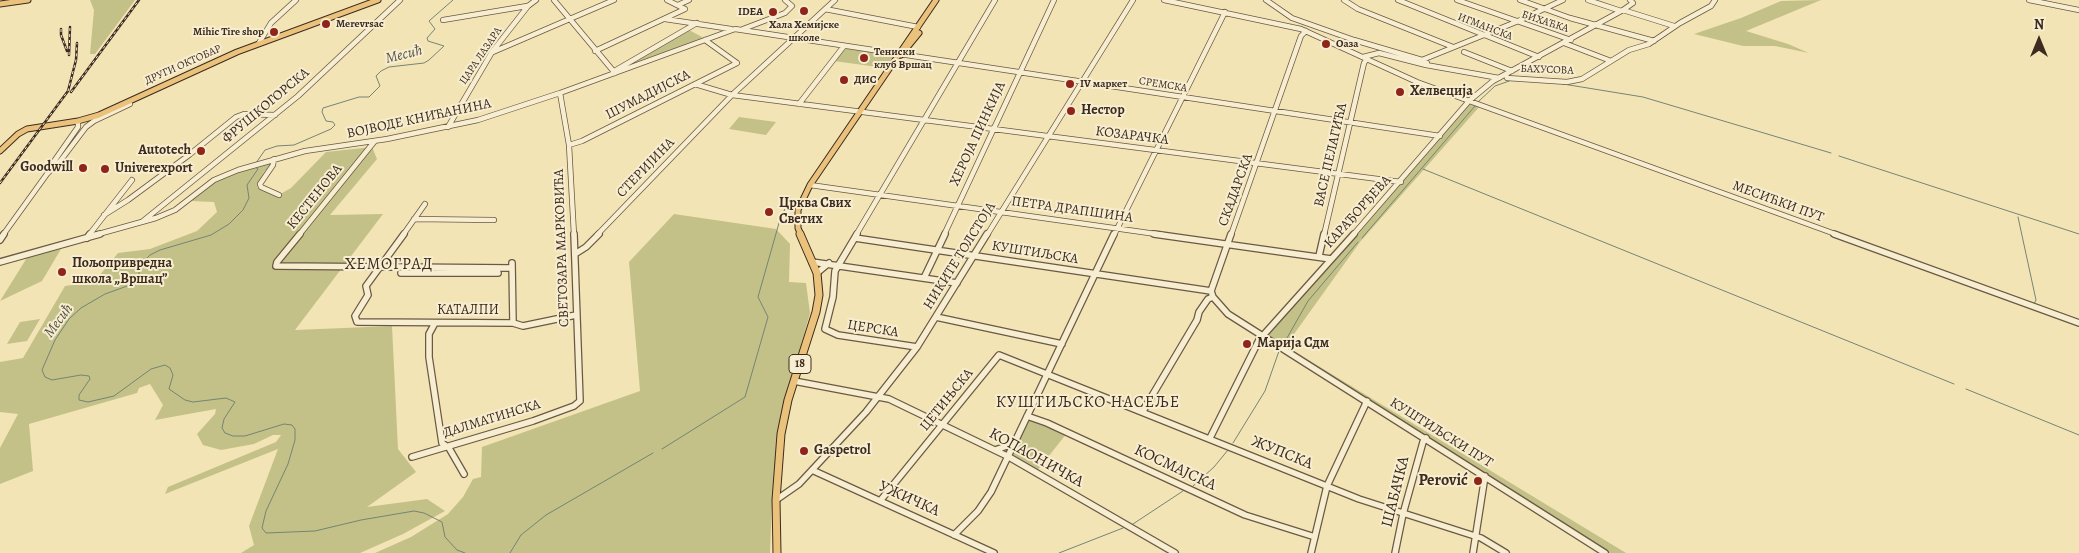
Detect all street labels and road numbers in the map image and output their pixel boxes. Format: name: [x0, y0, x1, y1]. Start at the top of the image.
street label: БИХАЋКА: [1520, 8, 1570, 36]
street label: ИГМАНСКА: [1456, 10, 1514, 44]
street label: ЦАРА ЛАЗАРА: [457, 25, 505, 87]
street label: ДРУГИ ОКТОБАР: [143, 42, 223, 88]
street label: БАХУСОВА: [1520, 62, 1574, 78]
street label: ФРУШКОГОРСКА: [219, 65, 313, 147]
street label: ШУМАДИЈСКА: [603, 66, 693, 124]
street label: СРЕМСКА: [1138, 75, 1188, 95]
street label: ХЕРОЈА ПИНКИЈА: [946, 79, 1010, 189]
street label: ВОЈВОДЕ КНИЋАНИНА: [345, 95, 493, 143]
street label: ВАСЕ ПЕЛАГИЋА: [1311, 101, 1351, 209]
street label: КОЗАРАЧКА: [1095, 123, 1169, 149]
street label: СТЕРИЈИНА: [613, 135, 679, 201]
street label: СКАДАРСКА: [1215, 151, 1257, 229]
street label: КЕСТЕНОВА: [284, 161, 346, 233]
street label: СВЕТОЗАРА МАРКОВИЋА: [551, 169, 573, 327]
street label: КАРАЂОРЂЕВА: [1321, 172, 1395, 252]
street label: МЕСИЋКИ ПУТ: [1730, 178, 1826, 226]
street label: ПЕТРА ДРАПШИНА: [1010, 193, 1134, 227]
street label: НИКИТЕ ТОЛСТОЈА: [920, 199, 1000, 313]
street label: КУШТИЉСКА: [991, 238, 1079, 268]
street label: КАТАЛПИ: [437, 303, 499, 319]
street label: ЦЕРСКА: [846, 317, 900, 341]
road number: 18: [789, 354, 811, 374]
street label: ЦЕТИЊСКА: [917, 365, 977, 435]
street label: КУШТИЉСКИ ПУТ: [1386, 394, 1496, 472]
street label: ДАЛМАТИНСКА: [441, 396, 543, 442]
street label: КОПАОНИЧКА: [985, 424, 1087, 492]
street label: ЖУПСКА: [1248, 432, 1316, 474]
street label: КОСМАЈСКА: [1131, 441, 1219, 495]
street label: ШАБАЧКА: [1378, 454, 1414, 530]
street label: УЖИЧКА: [876, 477, 942, 521]

